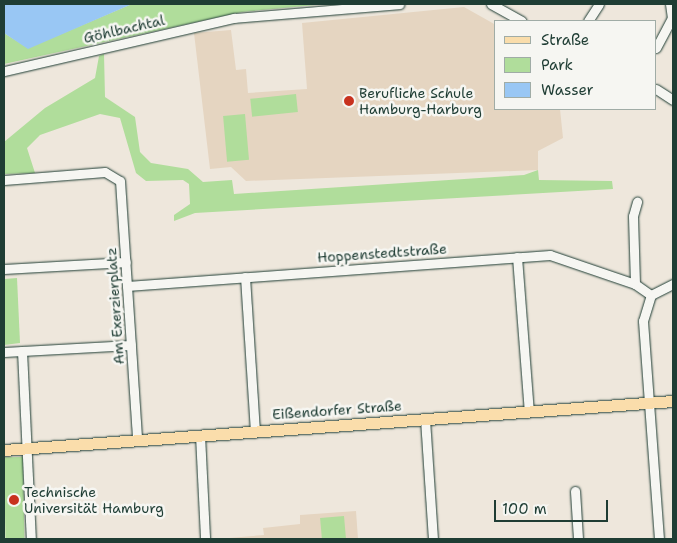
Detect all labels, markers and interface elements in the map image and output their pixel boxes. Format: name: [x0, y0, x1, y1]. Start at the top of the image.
street label: Göhlbachtal: [82, 12, 166, 46]
legend: [494, 20, 657, 110]
text: Straße: [541, 30, 589, 50]
text: Park: [541, 55, 573, 75]
text: Wasser: [541, 80, 594, 100]
place label: Berufliche Schule Hamburg-Harburg: [359, 85, 482, 118]
marker: Berufliche Schule Hamburg-Harburg: [343, 95, 355, 107]
street label: Hoppenstedtstraße: [317, 240, 447, 266]
street label: Am Exerzierplatz: [103, 247, 127, 365]
street label: Eißendorfer Straße: [272, 397, 402, 423]
place label: Technische Universität Hamburg: [24, 484, 164, 516]
scale bar: [497, 490, 611, 522]
marker: Technische Universität Hamburg: [8, 494, 20, 506]
text: 100 m: [502, 499, 547, 519]

